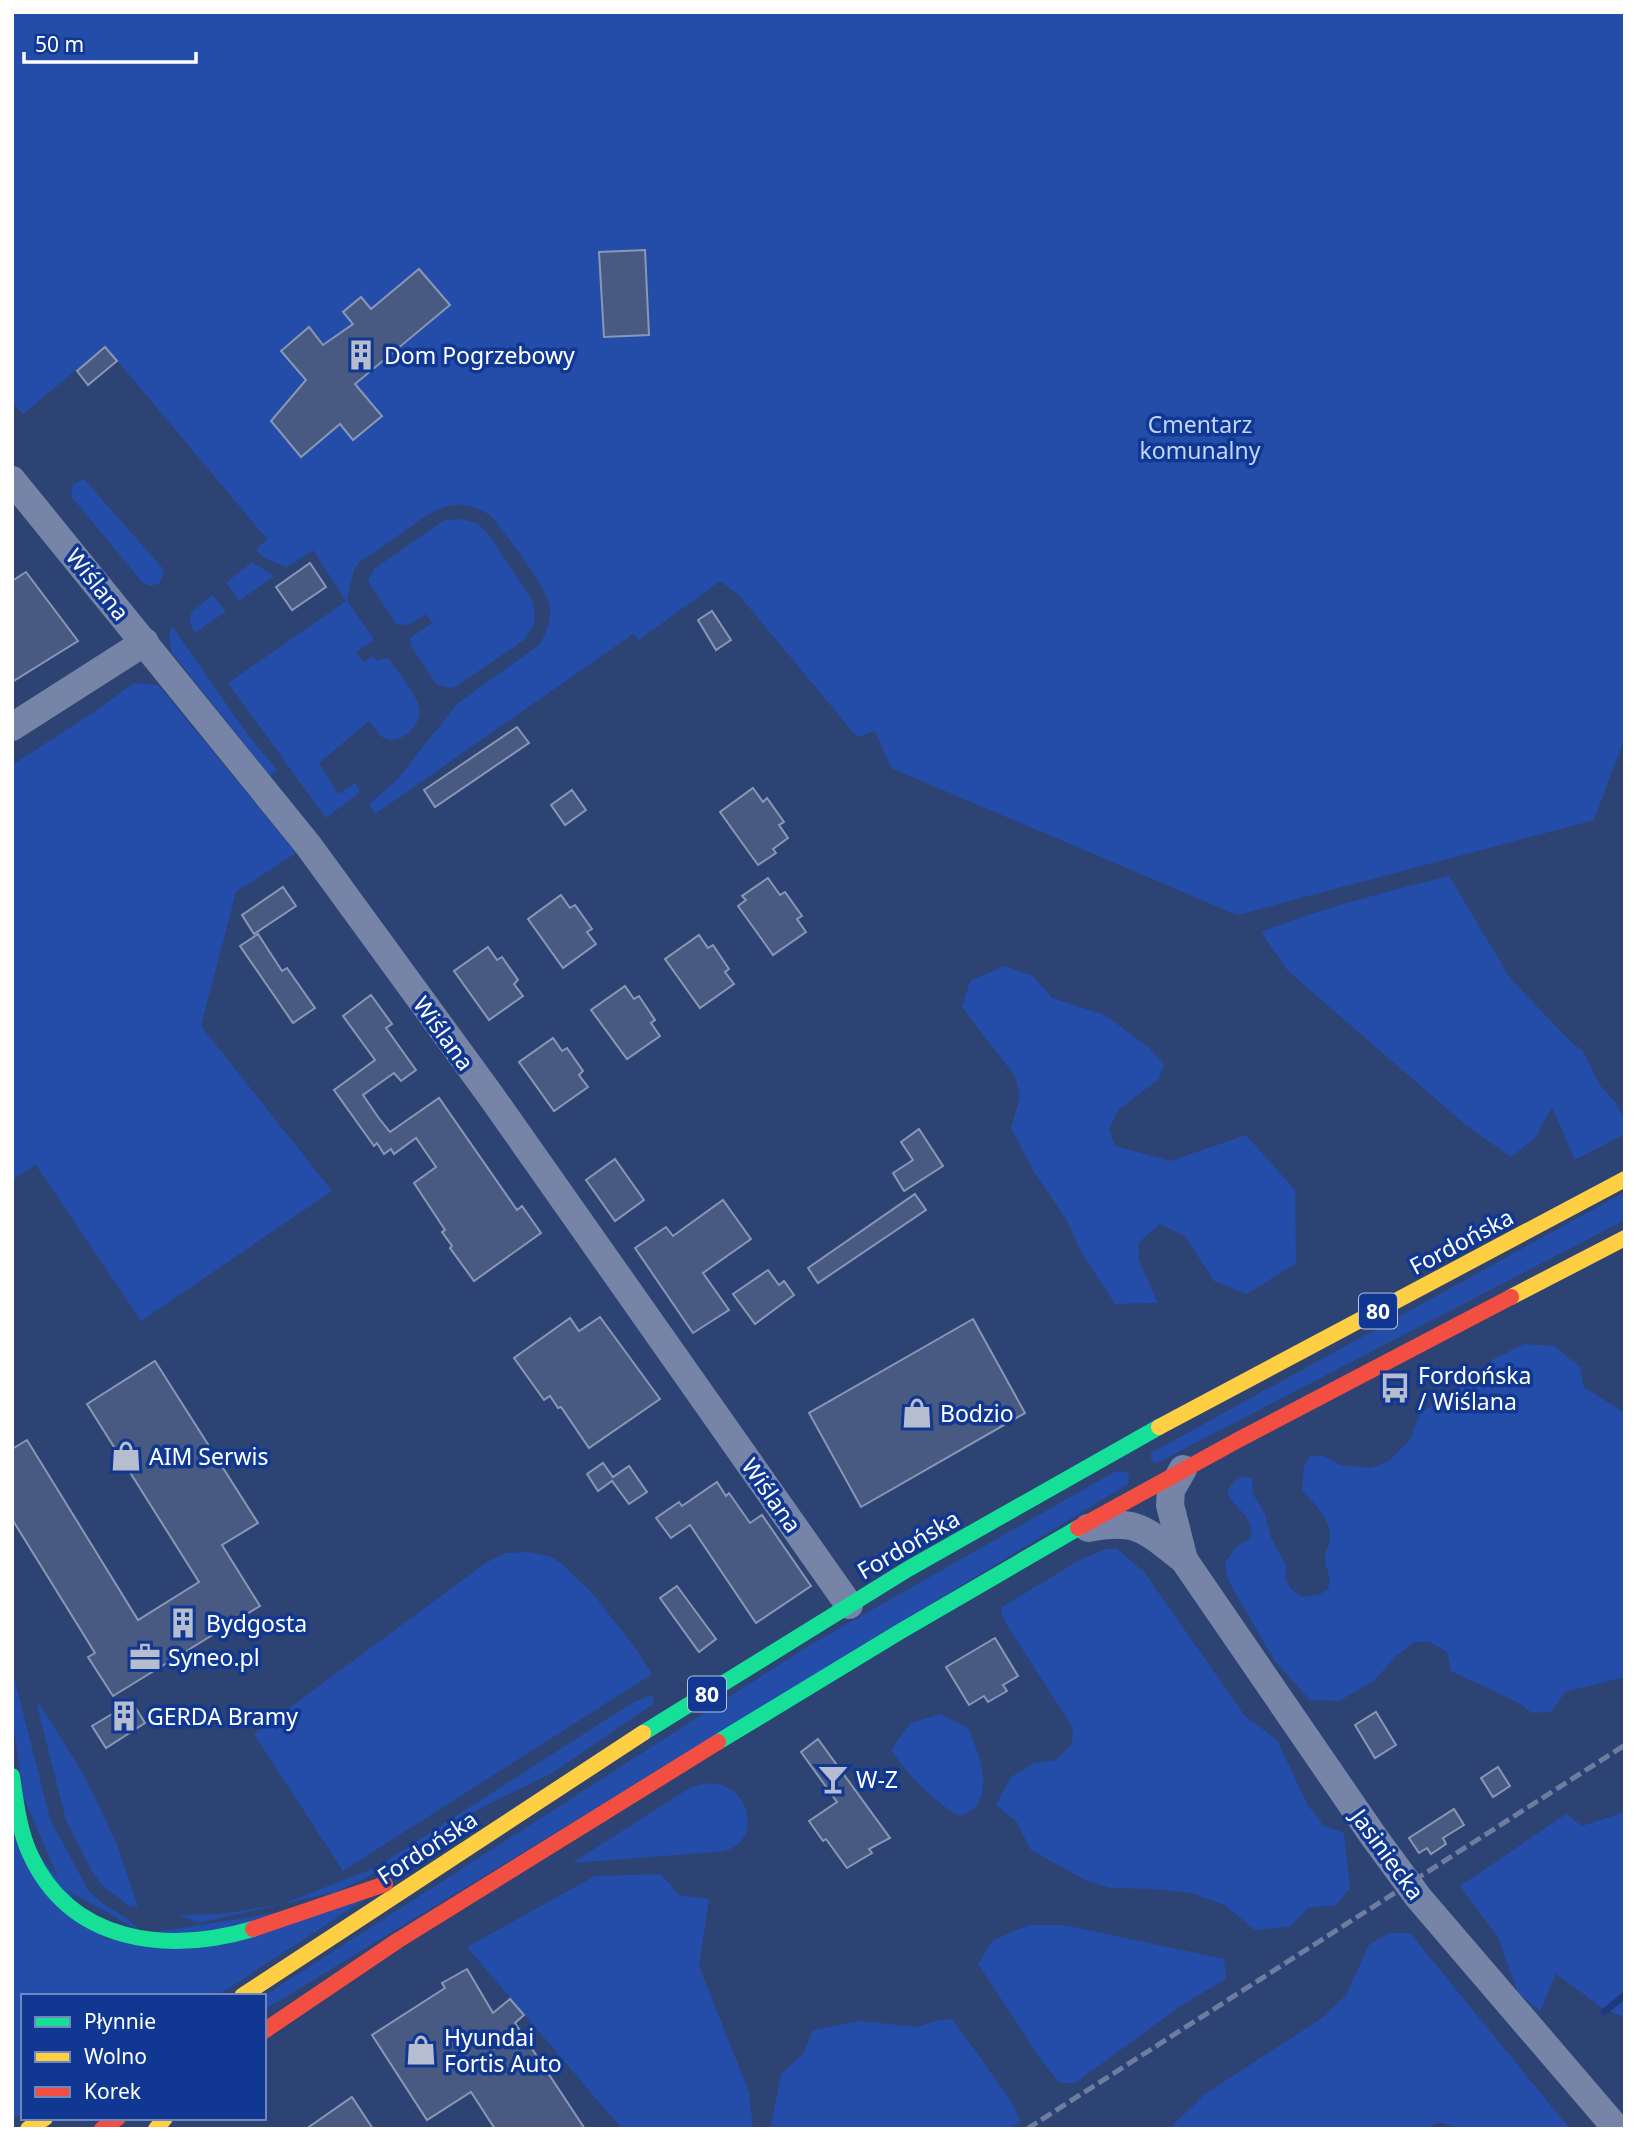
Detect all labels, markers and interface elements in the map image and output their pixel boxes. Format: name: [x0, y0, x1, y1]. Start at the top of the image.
scale bar: [24, 21, 196, 65]
text: 50 m: [35, 30, 84, 58]
building icon: Dom Pogrzebowy: [344, 338, 378, 372]
place label: Dom Pogrzebowy: [384, 339, 575, 371]
park label: Cmentarz komunalny: [1140, 408, 1261, 466]
street label: Wiślana: [59, 541, 137, 627]
street label: Wiślana: [406, 989, 482, 1077]
street label: Fordońska: [1403, 1200, 1519, 1282]
road number: 80: [1359, 1294, 1397, 1328]
place label: Fordońska / Wiślana: [1418, 1359, 1531, 1417]
bus stop icon: Fordońska / Wiślana: [1378, 1371, 1412, 1405]
shop icon: Bodzio: [900, 1396, 934, 1430]
place label: Bodzio: [940, 1397, 1014, 1429]
shop icon: AIM Serwis: [109, 1439, 143, 1473]
place label: AIM Serwis: [149, 1440, 268, 1472]
street label: Wiślana: [735, 1451, 809, 1539]
street label: Fordońska: [851, 1502, 965, 1586]
building icon: Bydgosta: [166, 1606, 200, 1640]
place label: Bydgosta: [206, 1607, 307, 1639]
office icon: Syneo.pl: [128, 1640, 162, 1674]
place label: Syneo.pl: [168, 1641, 260, 1673]
road number: 80: [688, 1676, 726, 1712]
building icon: GERDA Bramy: [107, 1699, 141, 1733]
place label: GERDA Bramy: [147, 1700, 298, 1732]
bar icon: W-Z: [816, 1762, 850, 1796]
place label: W-Z: [856, 1763, 898, 1795]
street label: Jasiniecka: [1343, 1800, 1432, 1906]
street label: Fordońska: [371, 1803, 483, 1891]
legend: [21, 1994, 266, 2120]
text: Płynnie: [84, 2007, 156, 2035]
place label: Hyundai Fortis Auto: [444, 2021, 562, 2079]
shop icon: Hyundai Fortis Auto: [404, 2033, 438, 2067]
text: Wolno: [84, 2042, 147, 2070]
text: Korek: [84, 2077, 142, 2105]

